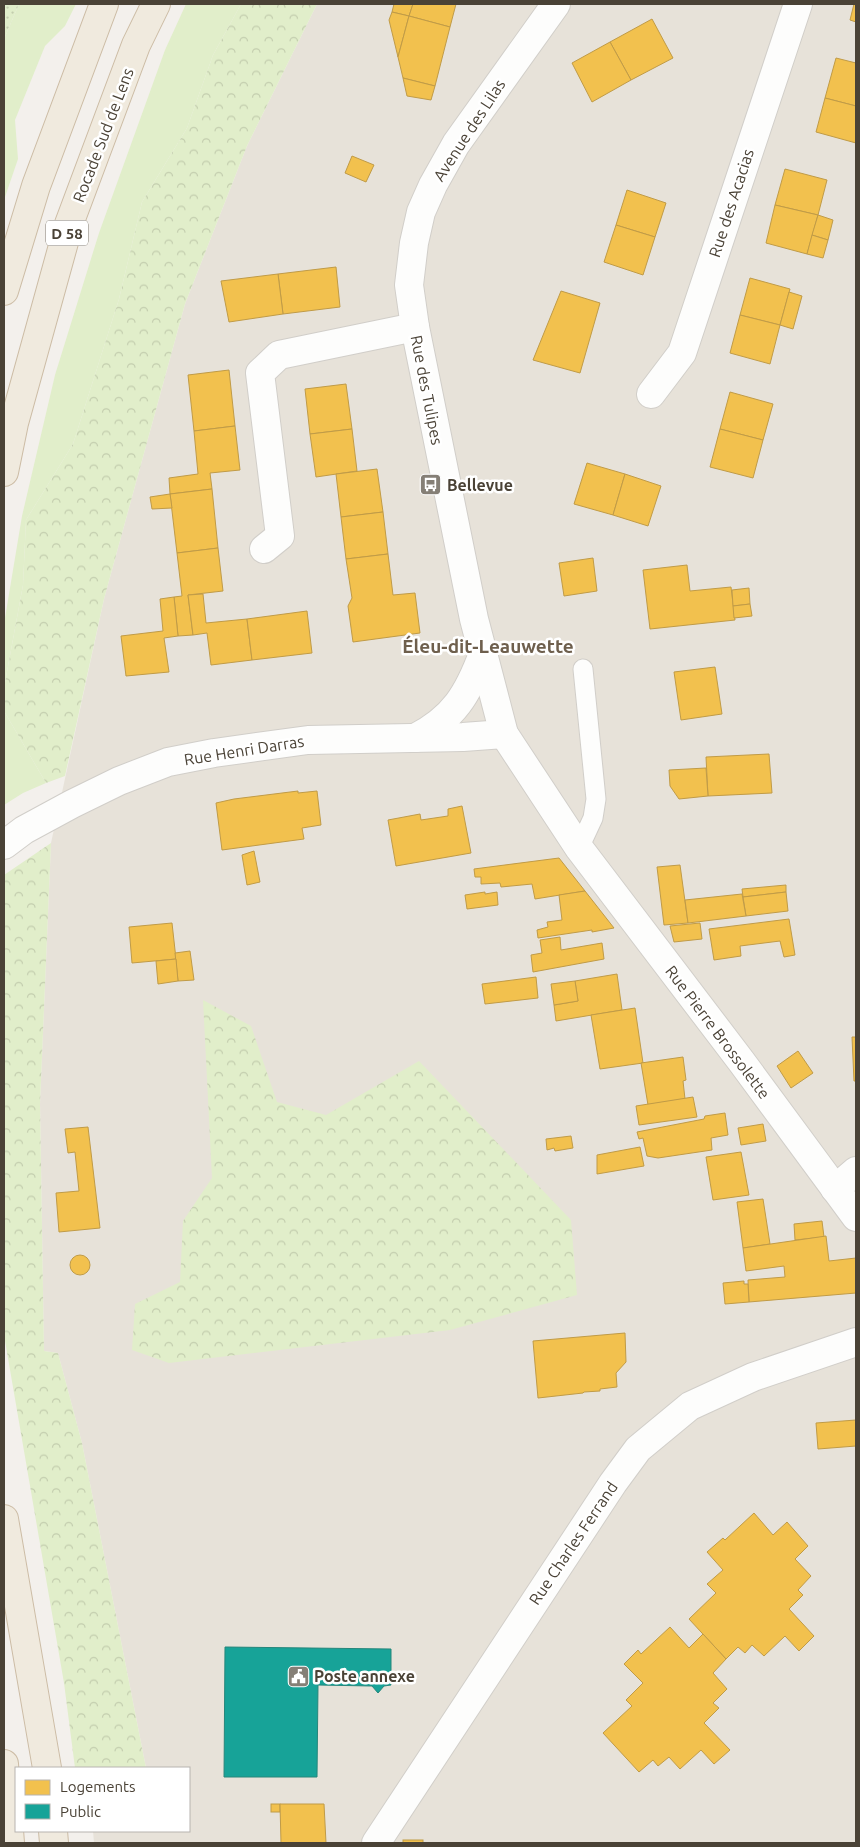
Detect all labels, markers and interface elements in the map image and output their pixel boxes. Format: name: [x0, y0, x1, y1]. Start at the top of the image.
street label: Rocade Sud de Lens: [69, 65, 137, 205]
street label: Avenue des Lilas: [429, 76, 509, 184]
street label: Rue des Acacias: [705, 146, 757, 259]
road number: D 58: [46, 220, 88, 246]
street label: Rue des Tulipes: [408, 334, 446, 446]
bus stop icon: Bellevue: [419, 473, 443, 497]
place label: Bellevue: [447, 476, 513, 494]
district label: Éleu-dit-Leauwette: [402, 635, 574, 657]
street label: Rue Henri Darras: [183, 732, 305, 768]
street label: Rue Pierre Brossolette: [662, 962, 774, 1102]
street label: Rue Charles Ferrand: [525, 1478, 621, 1608]
public building icon: Poste annexe: [286, 1664, 310, 1688]
place label: Poste annexe: [314, 1667, 415, 1685]
legend: [15, 1767, 190, 1832]
text: Logements: [60, 1778, 136, 1795]
text: Public: [60, 1803, 101, 1820]

